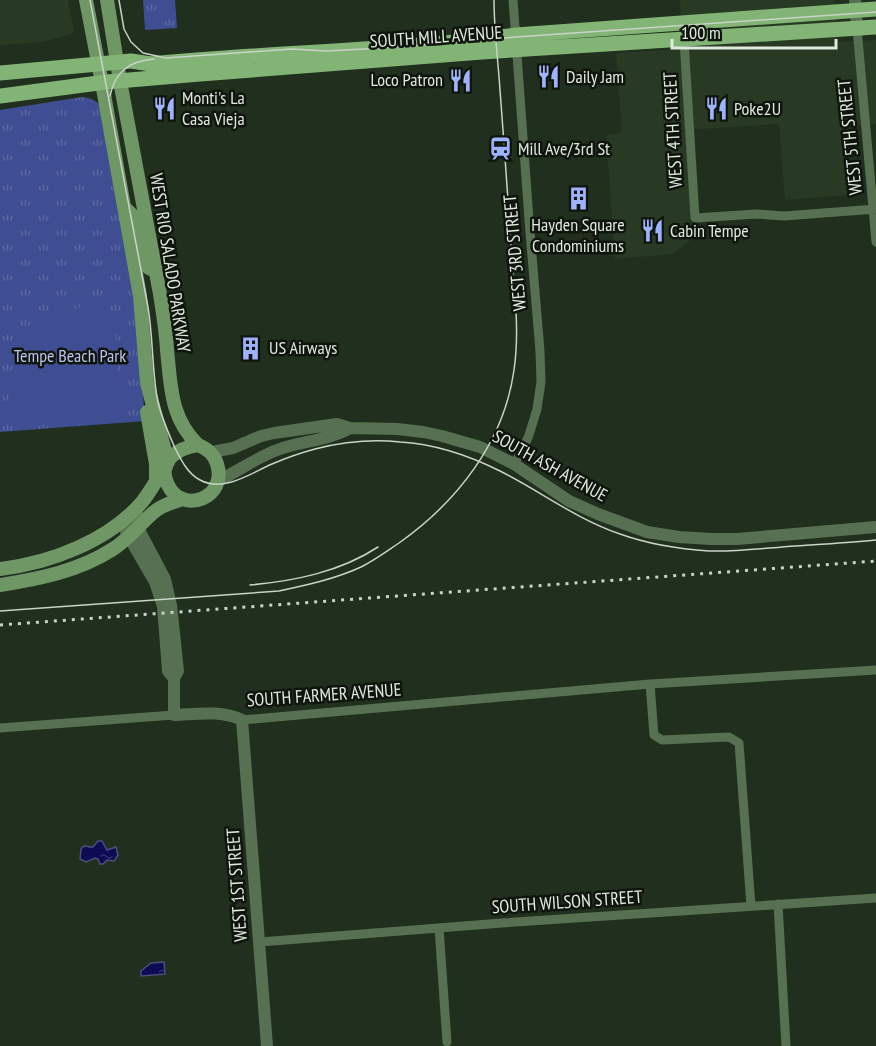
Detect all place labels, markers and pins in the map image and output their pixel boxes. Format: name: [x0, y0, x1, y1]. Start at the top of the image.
restaurant icon: Daily Jam: [535, 64, 561, 90]
place label: Daily Jam: [566, 65, 624, 88]
restaurant icon: Loco Patron: [448, 67, 474, 93]
place label: Loco Patron: [370, 68, 443, 91]
place label: Monti's La Casa Vieja: [182, 86, 245, 130]
restaurant icon: Monti's La Casa Vieja: [151, 95, 177, 121]
restaurant icon: Poke2U: [703, 96, 729, 122]
place label: Poke2U: [734, 97, 781, 120]
station icon: Mill Ave/3rd St: [487, 136, 513, 162]
place label: Mill Ave/3rd St: [518, 137, 610, 160]
building icon: Hayden Square Condominiums: [565, 186, 591, 212]
place label: Hayden Square Condominiums: [531, 213, 625, 257]
restaurant icon: Cabin Tempe: [639, 218, 665, 244]
place label: Cabin Tempe: [670, 219, 749, 242]
building icon: US Airways: [238, 335, 264, 361]
place label: US Airways: [269, 336, 337, 359]

